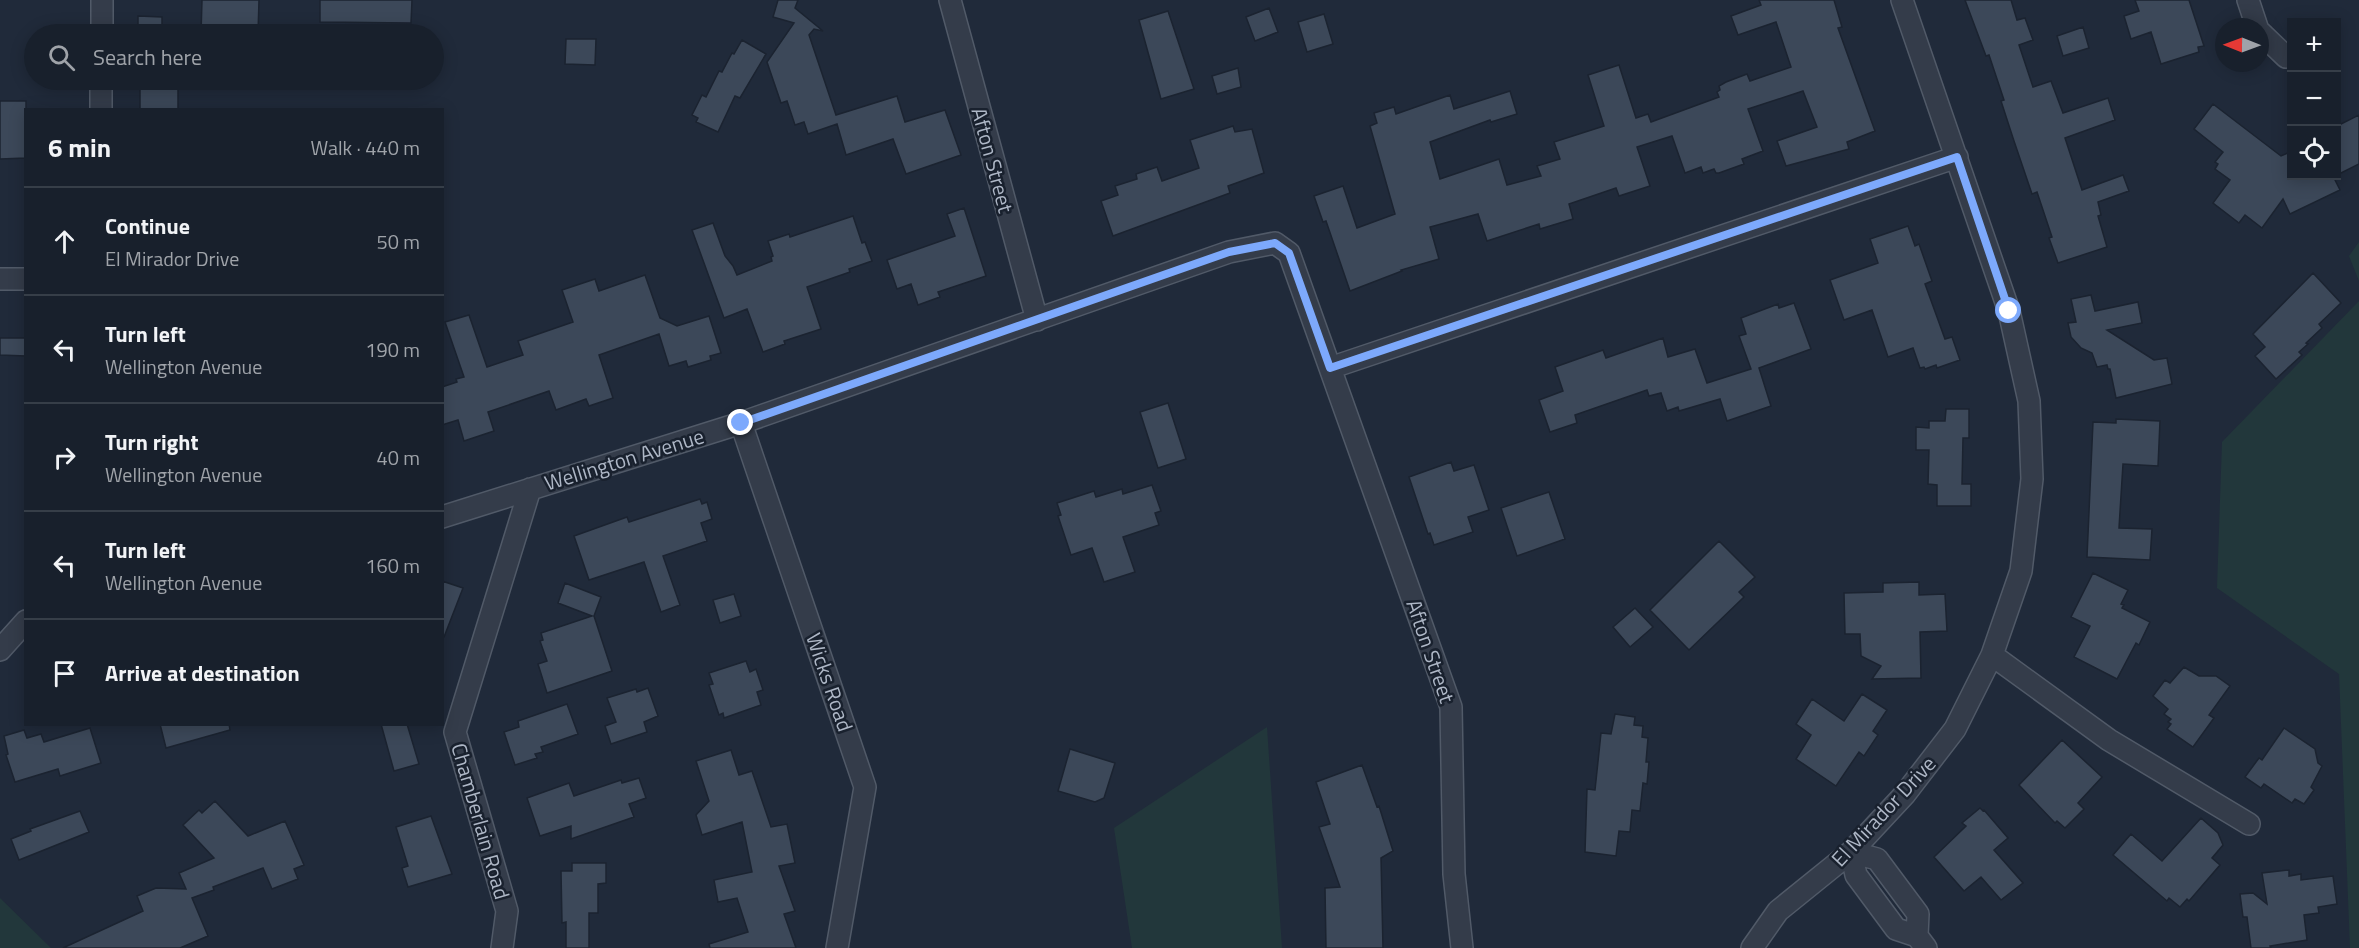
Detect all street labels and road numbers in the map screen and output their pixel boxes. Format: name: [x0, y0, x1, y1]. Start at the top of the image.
street label: Afton Street: [964, 104, 1023, 217]
street label: Wellington Avenue: [540, 420, 708, 498]
street label: Afton Street: [1398, 595, 1464, 708]
street label: Wicks Road: [798, 628, 862, 736]
street label: Chamberlain Road: [443, 739, 519, 903]
street label: El Mirador Drive: [1823, 748, 1943, 874]

